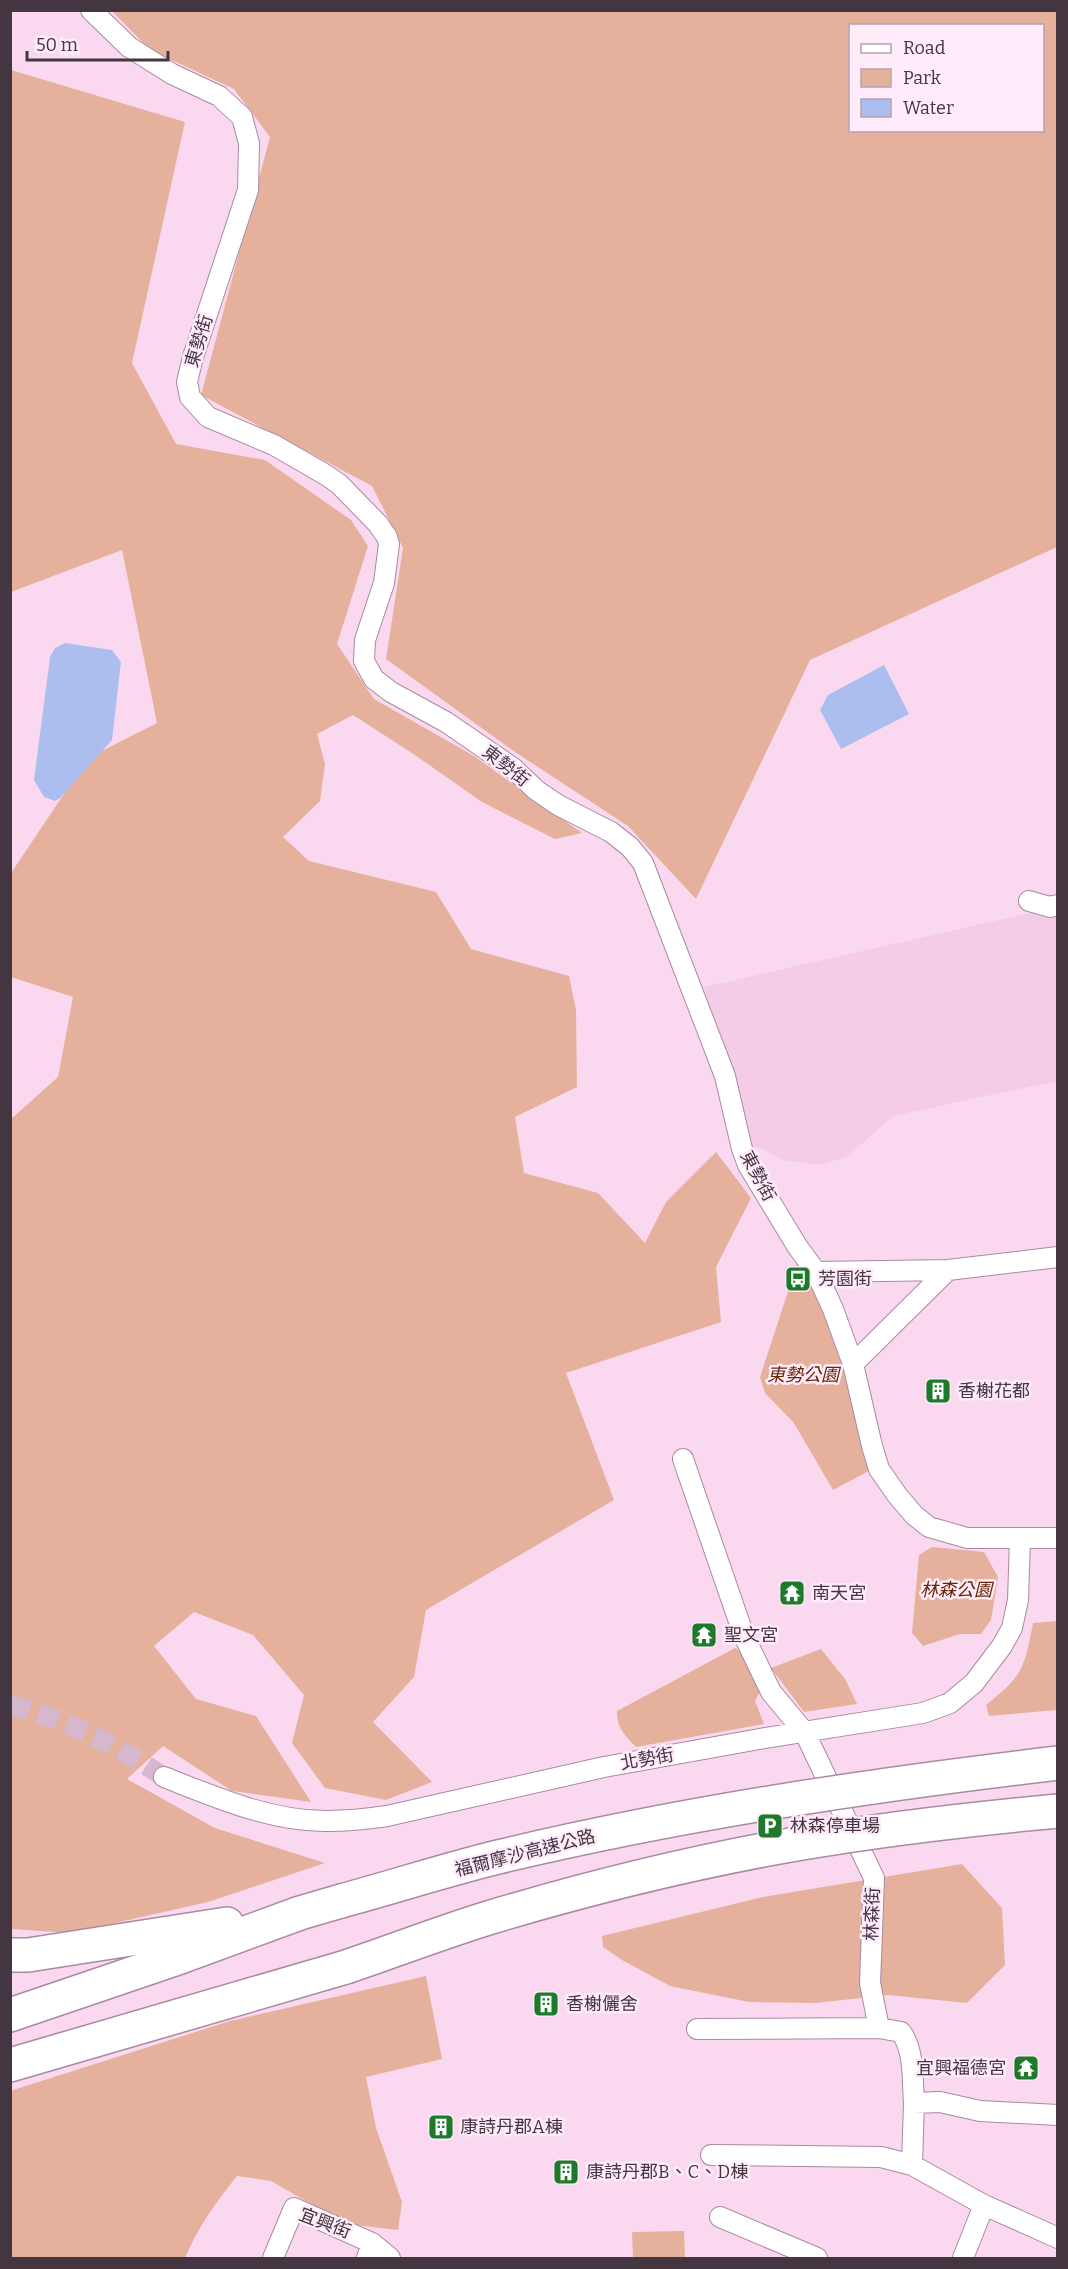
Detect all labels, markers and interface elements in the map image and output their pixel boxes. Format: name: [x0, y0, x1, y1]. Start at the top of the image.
scale bar: [27, 24, 168, 62]
legend: [849, 24, 1044, 132]
text: 50 m: [36, 34, 78, 56]
text: Road: [903, 37, 946, 59]
text: Park: [903, 67, 942, 89]
text: Water: [903, 97, 954, 119]
street label: 東勢街: [181, 312, 217, 370]
street label: 東勢街: [478, 741, 534, 791]
street label: 東勢街: [736, 1147, 780, 1205]
bus stop icon: 芳園街: [783, 1264, 813, 1294]
place label: 芳園街: [818, 1268, 872, 1290]
park label: 東勢公園: [767, 1364, 842, 1386]
building icon: 香榭花都: [923, 1376, 953, 1406]
place label: 香榭花都: [958, 1380, 1030, 1402]
temple icon: 南天宮: [777, 1578, 807, 1608]
park label: 林森公園: [920, 1579, 995, 1601]
place label: 南天宮: [812, 1582, 866, 1604]
temple icon: 聖文宮: [689, 1620, 719, 1650]
place label: 聖文宮: [724, 1624, 778, 1646]
street label: 北勢街: [619, 1743, 675, 1775]
parking icon: 林森停車場: [755, 1811, 785, 1841]
place label: 林森停車場: [790, 1815, 880, 1837]
street label: 福爾摩沙高速公路: [452, 1825, 598, 1881]
street label: 林森街: [860, 1887, 884, 1941]
building icon: 香榭儷舍: [531, 1989, 561, 2019]
place label: 香榭儷舍: [566, 1993, 638, 2015]
temple icon: 宜興福德宮: [1011, 2053, 1041, 2083]
place label: 宜興福德宮: [916, 2057, 1006, 2079]
building icon: 康詩丹郡A棟: [426, 2112, 456, 2142]
place label: 康詩丹郡A棟: [460, 2116, 563, 2138]
building icon: 康詩丹郡B、C、D棟: [551, 2157, 581, 2187]
place label: 康詩丹郡B、C、D棟: [586, 2161, 748, 2183]
street label: 宜興街: [296, 2203, 354, 2243]

